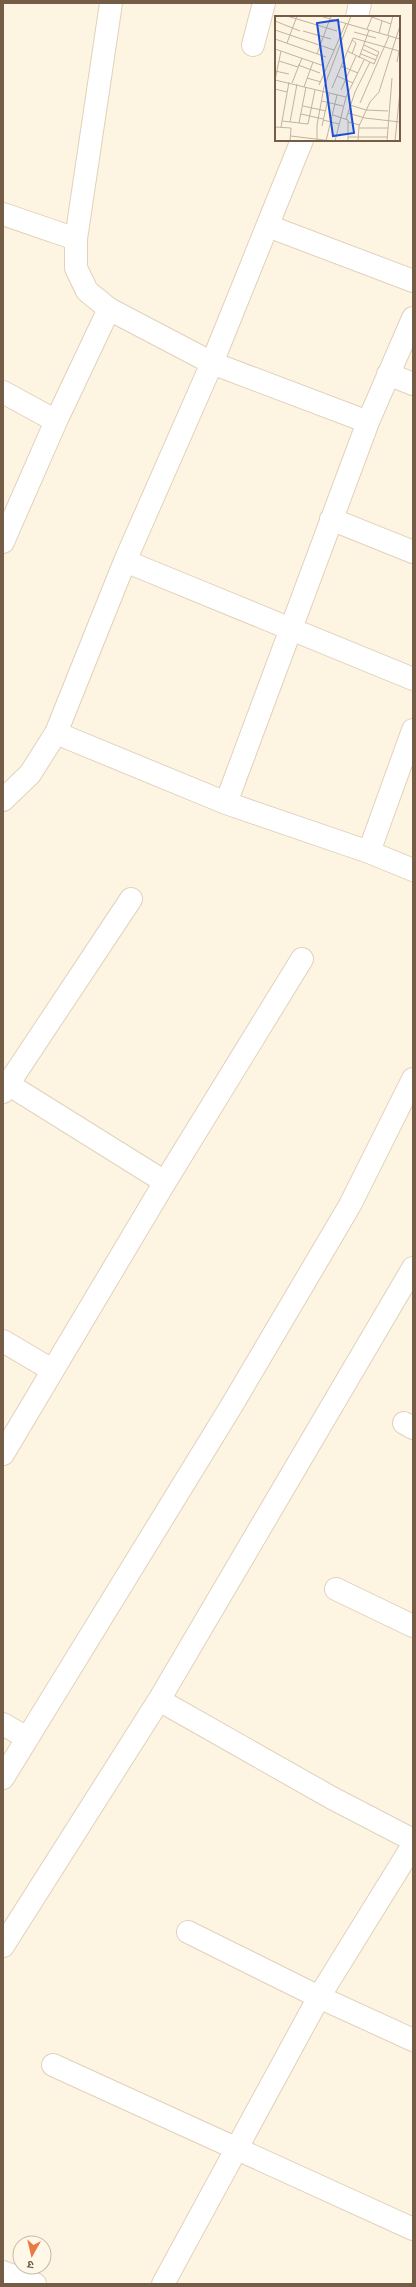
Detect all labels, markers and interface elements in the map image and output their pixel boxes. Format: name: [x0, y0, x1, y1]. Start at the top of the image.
inset map: [275, 16, 400, 141]
north arrow: [12, 2235, 52, 2275]
text: उ: [26, 2257, 35, 2271]

